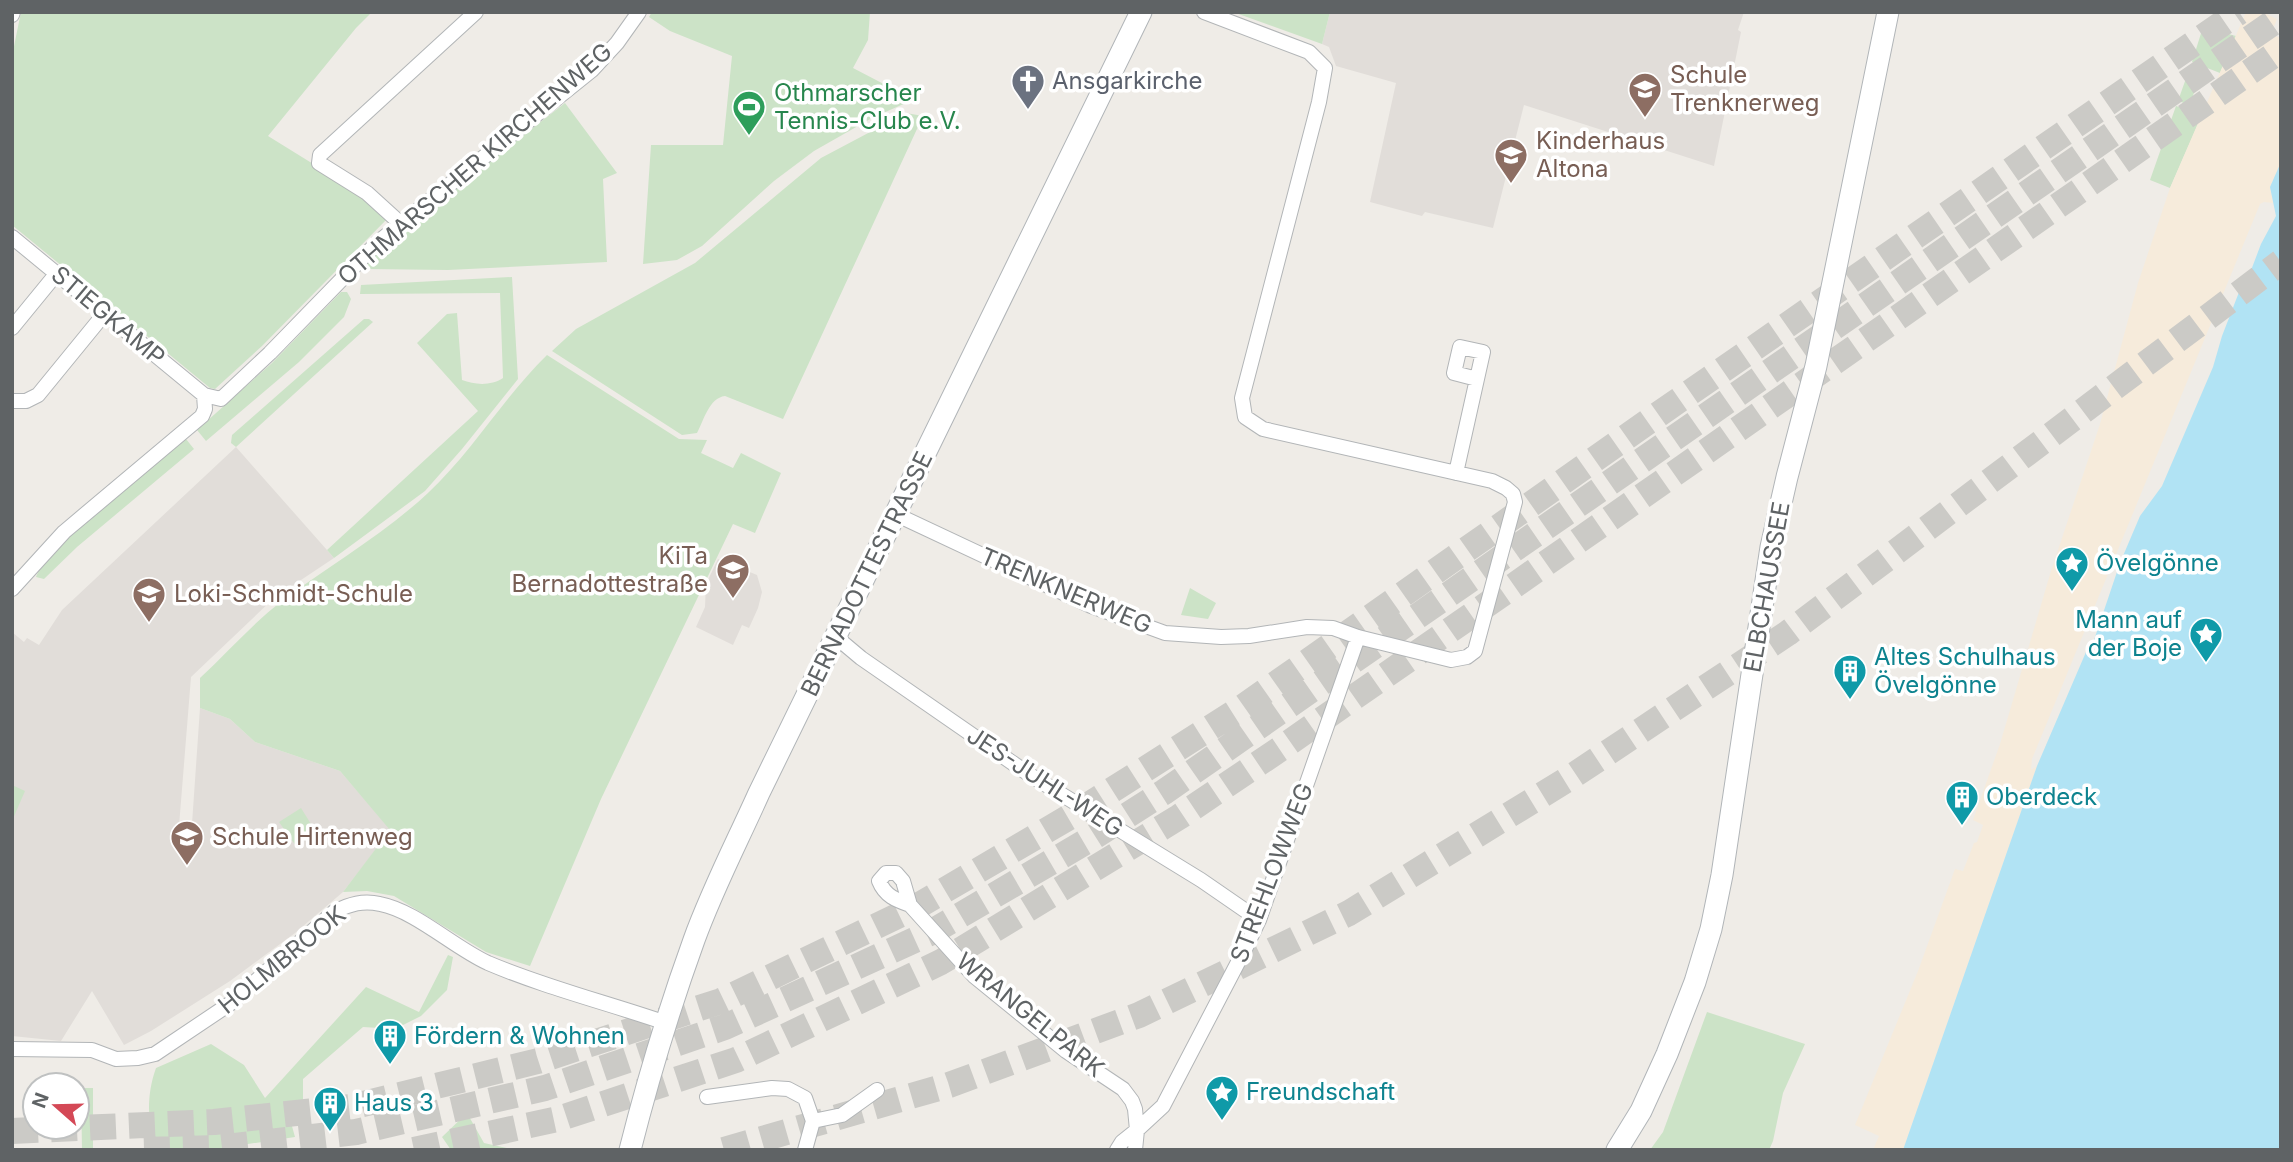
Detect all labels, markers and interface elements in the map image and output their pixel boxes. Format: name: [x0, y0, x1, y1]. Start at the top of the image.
street label: OTHMARSCHER KIRCHENWEG: [332, 37, 618, 291]
place label: Schule Trenknerweg: [1670, 60, 1819, 117]
church icon: Ansgarkirche: [1009, 62, 1047, 111]
place label: Ansgarkirche: [1052, 66, 1203, 95]
school or university icon: Schule Trenknerweg: [1626, 70, 1664, 119]
place label: Othmarscher Tennis-Club e.V.: [774, 78, 961, 135]
sports icon: Othmarscher Tennis-Club e.V.: [730, 88, 768, 137]
place label: Kinderhaus Altona: [1536, 126, 1665, 183]
school or university icon: Kinderhaus Altona: [1492, 136, 1530, 185]
street label: STIEGKAMP: [46, 260, 171, 372]
street label: BERNADOTTESTRASSE: [795, 447, 938, 701]
street label: ELBCHAUSSEE: [1737, 499, 1796, 674]
place label: KiTa Bernadottestraße: [511, 541, 708, 598]
street label: TRENKNERWEG: [976, 541, 1156, 640]
place icon: Övelgönne: [2053, 544, 2091, 593]
place label: Övelgönne: [2096, 548, 2219, 577]
school or university icon: KiTa Bernadottestraße: [714, 551, 752, 600]
school or university icon: Loki-Schmidt-Schule: [130, 575, 168, 624]
place label: Loki-Schmidt-Schule: [174, 579, 413, 608]
place label: Mann auf der Boje: [2075, 605, 2182, 662]
place icon: Mann auf der Boje: [2187, 615, 2225, 664]
place label: Altes Schulhaus Övelgönne: [1874, 642, 2056, 699]
building icon: Altes Schulhaus Övelgönne: [1831, 652, 1869, 701]
street label: JES-JUHL-WEG: [962, 720, 1129, 843]
building icon: Oberdeck: [1943, 778, 1981, 827]
street label: STREHLOWWEG: [1224, 779, 1319, 967]
place label: Oberdeck: [1986, 782, 2097, 811]
school or university icon: Schule Hirtenweg: [168, 818, 206, 867]
place label: Schule Hirtenweg: [212, 822, 413, 851]
street label: HOLMBROOK: [212, 899, 351, 1020]
street label: WRANGELPARK: [951, 946, 1110, 1083]
building icon: Fördern & Wohnen: [371, 1017, 409, 1066]
place label: Fördern & Wohnen: [414, 1021, 625, 1050]
north arrow: [21, 1071, 91, 1141]
place icon: Freundschaft: [1203, 1073, 1241, 1122]
place label: Freundschaft: [1246, 1077, 1395, 1106]
building icon: Haus 3: [311, 1084, 349, 1133]
place label: Haus 3: [354, 1088, 434, 1117]
text: N: [27, 1090, 54, 1111]

